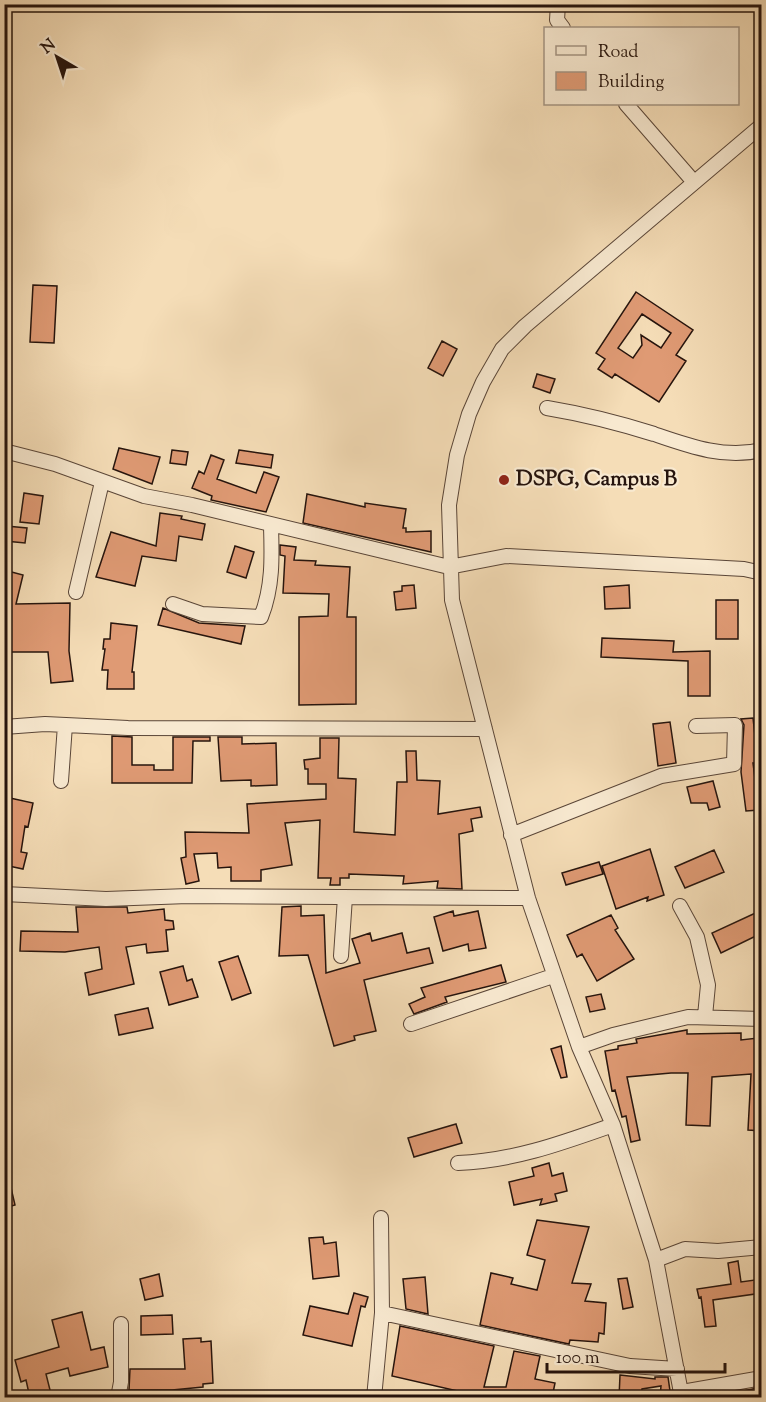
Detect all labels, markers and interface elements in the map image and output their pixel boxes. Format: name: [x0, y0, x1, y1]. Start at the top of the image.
north arrow: [27, 27, 87, 87]
legend: [544, 27, 739, 105]
text: N: [37, 34, 62, 60]
text: Road: [598, 40, 638, 66]
text: Building: [598, 70, 664, 96]
place label: DSPG, Campus B: [516, 465, 678, 495]
marker: DSPG, Campus B: [497, 473, 511, 487]
scale bar: [547, 1336, 726, 1374]
text: 100 m: [556, 1346, 600, 1372]

